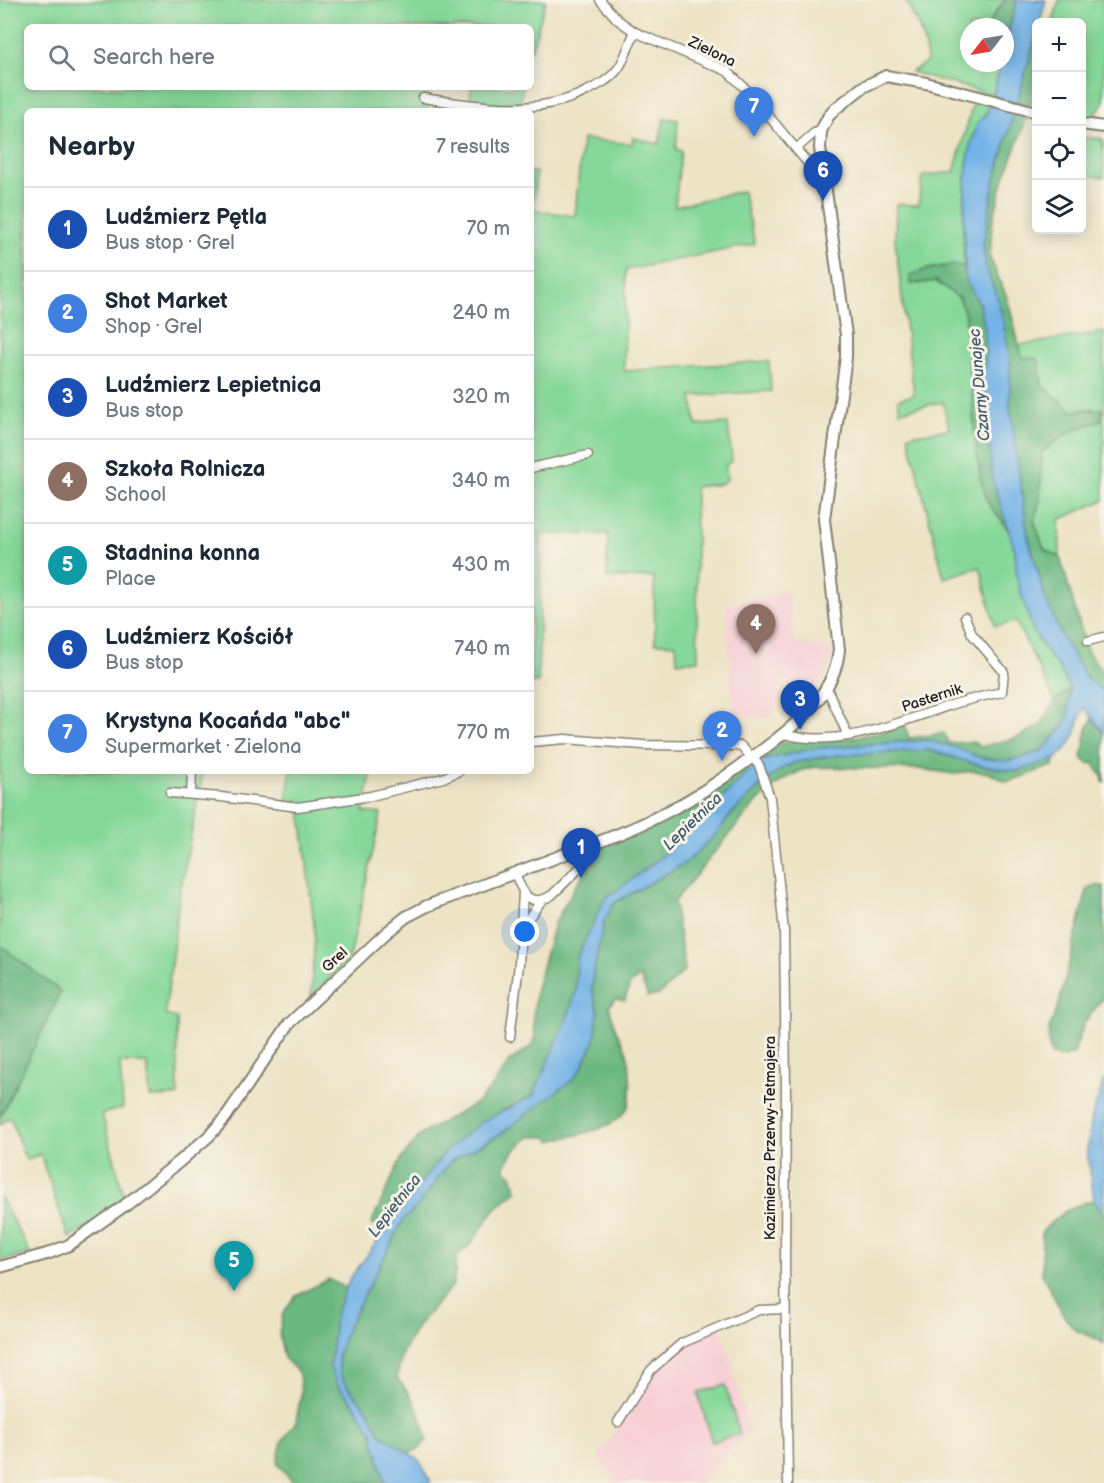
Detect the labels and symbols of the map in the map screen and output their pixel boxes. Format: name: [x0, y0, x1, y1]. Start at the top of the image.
north arrow: [960, 18, 1014, 72]
street label: Zielona: [684, 32, 739, 72]
pin: 7: [734, 88, 774, 137]
pin: 6: [804, 152, 842, 201]
water label: Czarny Dunajec: [966, 327, 994, 442]
pin: 4: [736, 604, 776, 654]
street label: Pasternik: [899, 679, 965, 717]
pin: 3: [780, 680, 820, 730]
pin: 2: [702, 712, 742, 761]
water label: Lepietnica: [660, 789, 726, 855]
pin: 1: [562, 828, 600, 878]
your location: [510, 917, 539, 946]
street label: Grel: [318, 943, 352, 977]
street label: Kazimierza Przerwy-Tetmajera: [761, 1036, 780, 1240]
water label: Lepietnica: [365, 1171, 425, 1241]
pin: 5: [214, 1242, 254, 1291]

